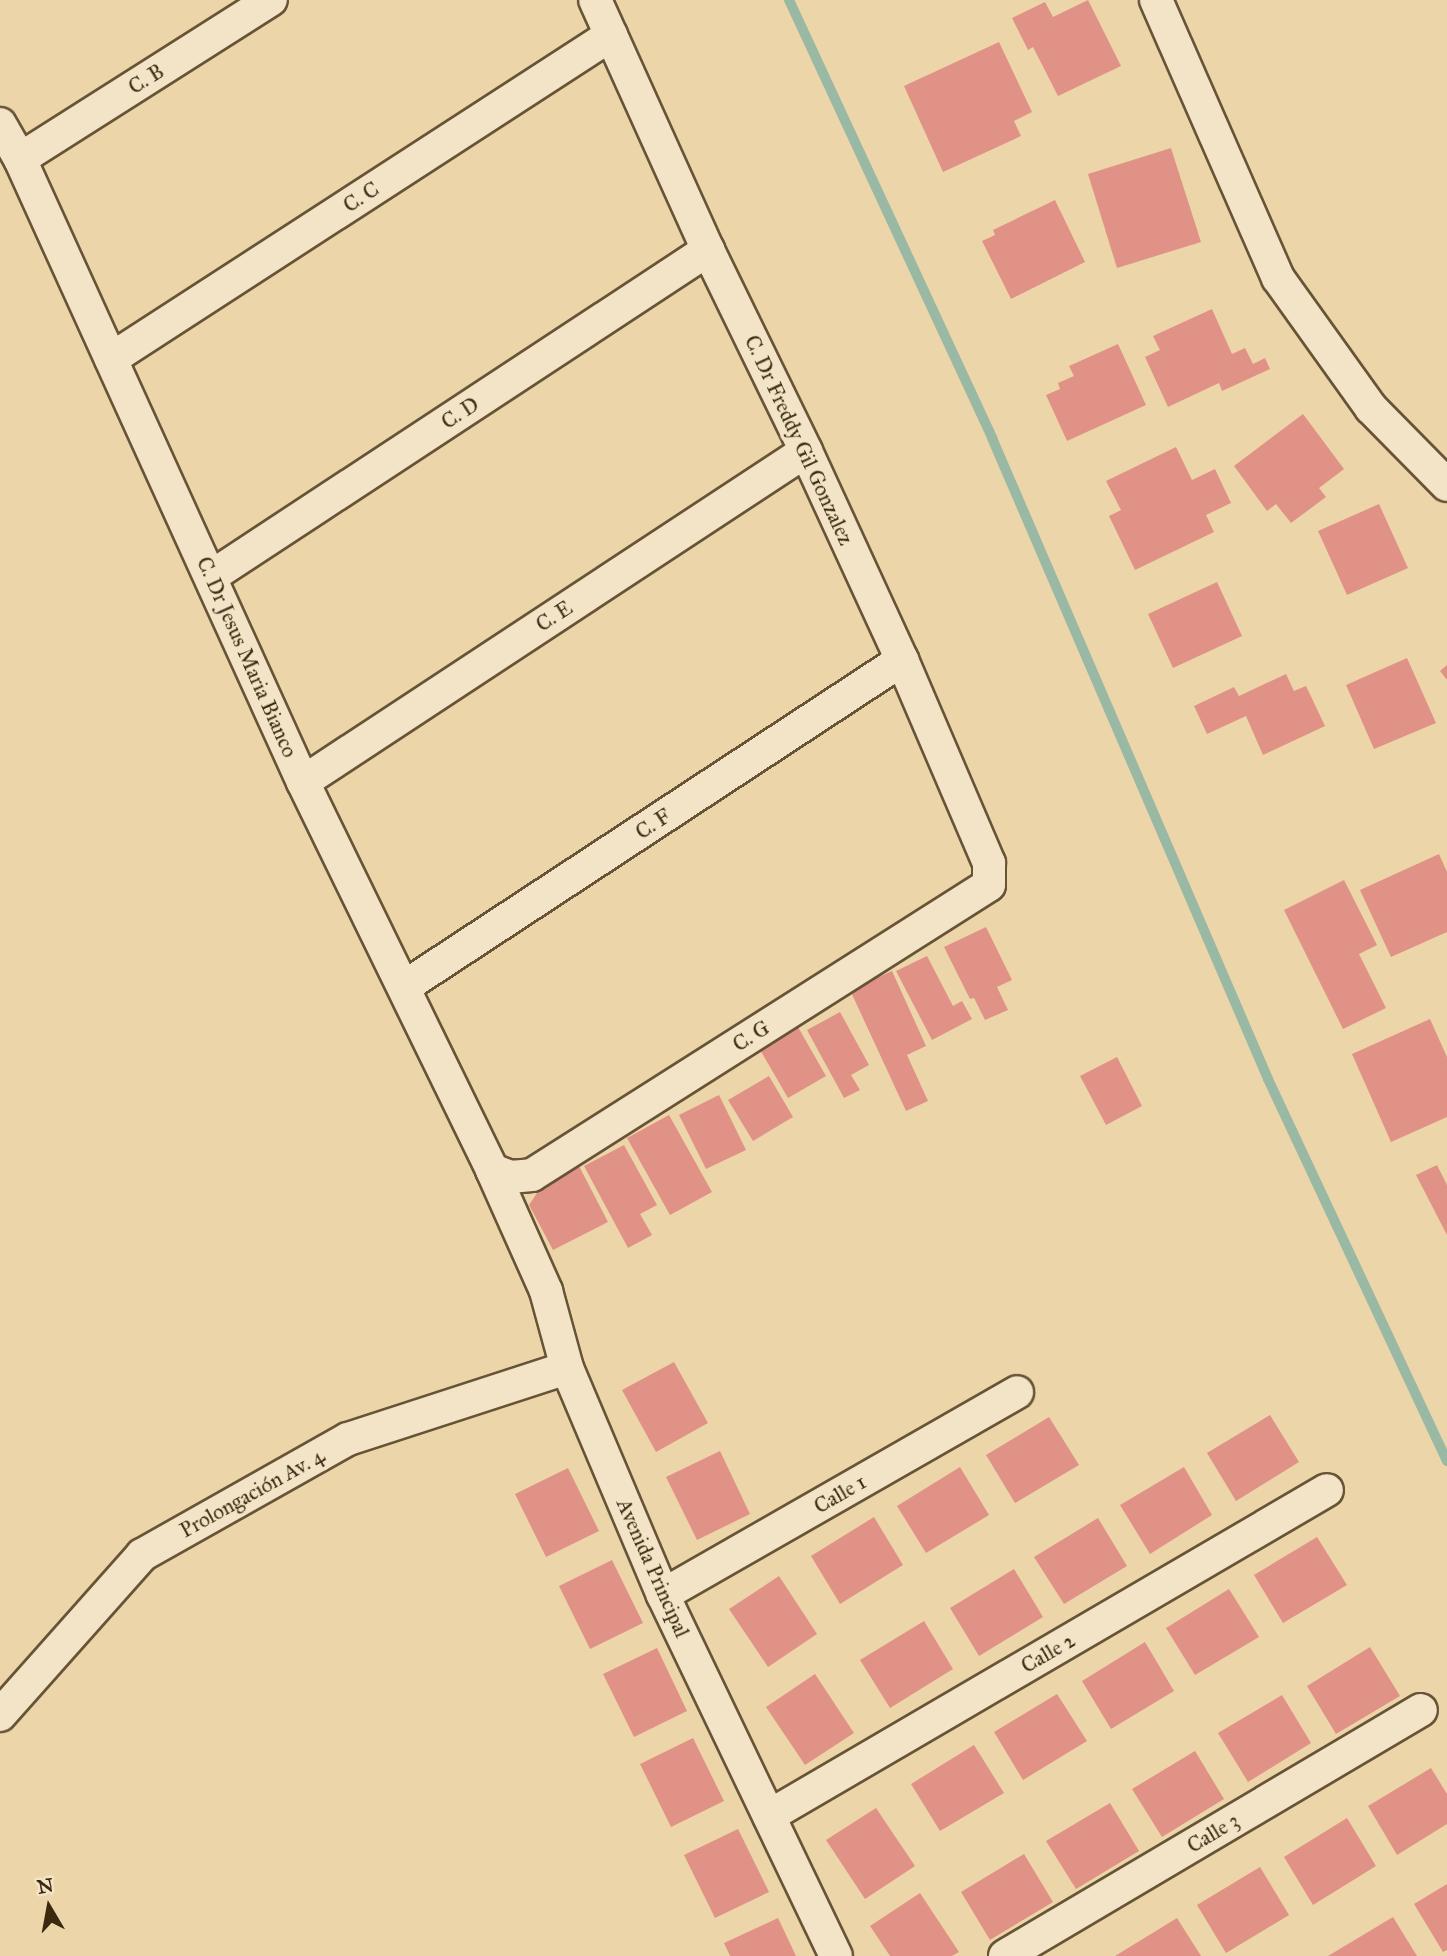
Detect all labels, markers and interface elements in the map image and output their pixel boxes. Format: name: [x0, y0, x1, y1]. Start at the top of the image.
street label: C. B: [124, 58, 168, 100]
street label: C. C: [338, 176, 384, 218]
street label: C. Dr Freddy Gil Gonzalez: [739, 331, 859, 549]
street label: C. D: [436, 392, 484, 434]
street label: C. Dr Jesus Maria Bianco: [191, 553, 303, 761]
street label: C. E: [531, 595, 577, 637]
street label: C. F: [631, 803, 675, 845]
street label: C. G: [728, 1015, 774, 1057]
street label: Prolongación Av. 4: [175, 1443, 329, 1543]
street label: Calle 1: [809, 1469, 871, 1519]
street label: Avenida Principal: [611, 1495, 695, 1641]
street label: Calle 2: [1017, 1628, 1079, 1678]
street label: Calle 3: [1182, 1808, 1244, 1858]
north arrow: [14, 1872, 84, 1942]
text: N: [35, 1873, 55, 1899]

